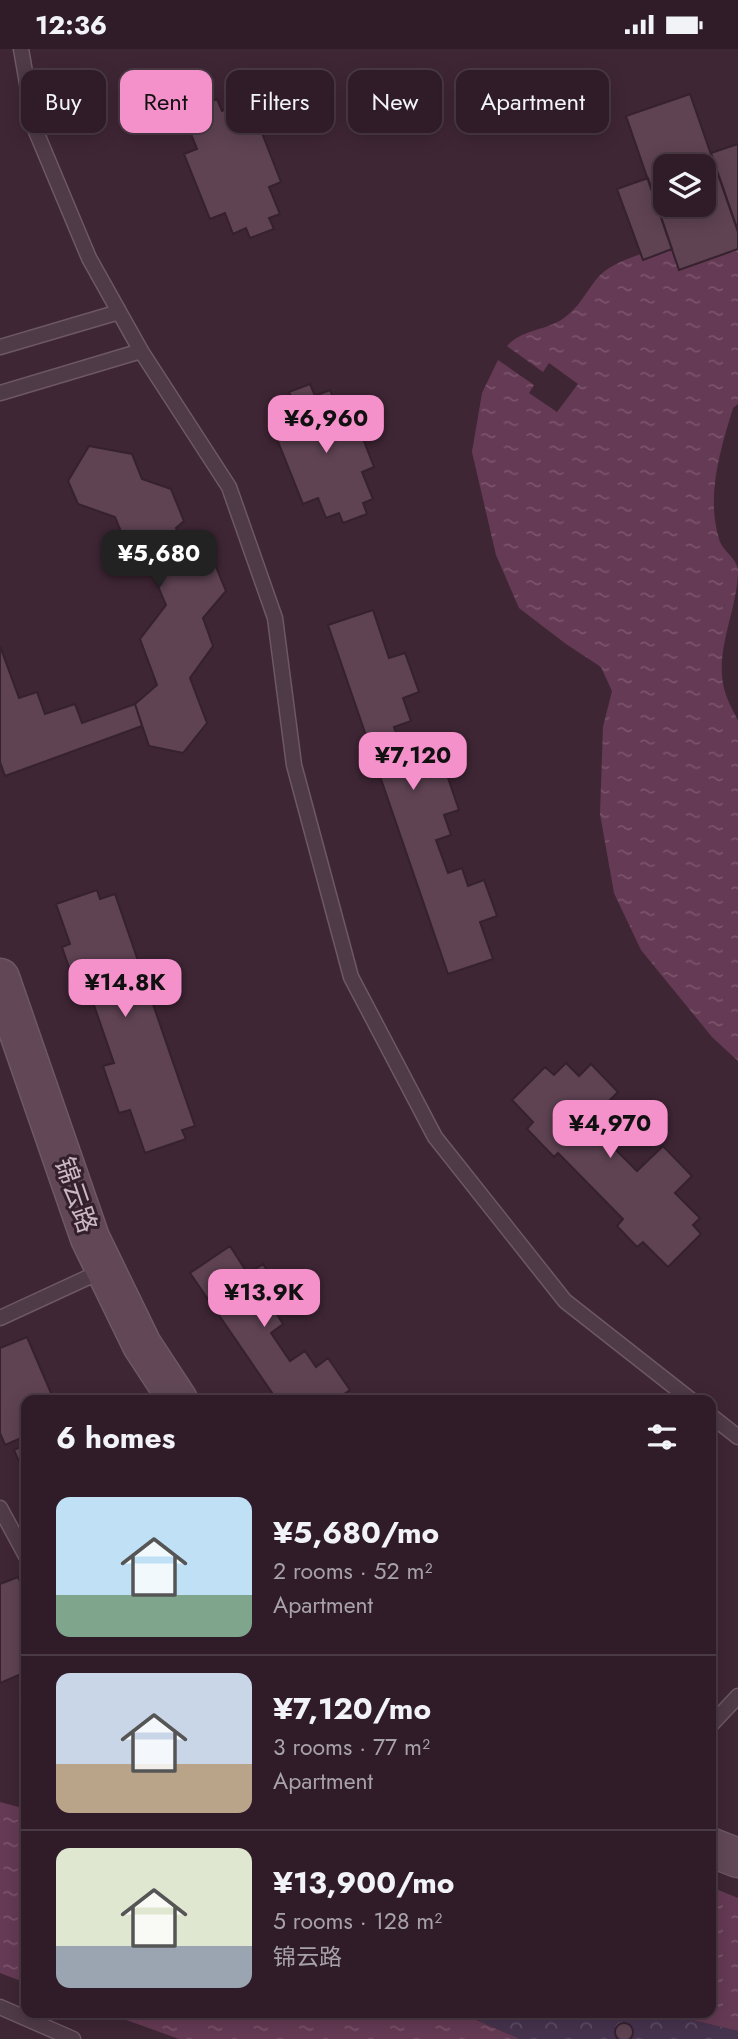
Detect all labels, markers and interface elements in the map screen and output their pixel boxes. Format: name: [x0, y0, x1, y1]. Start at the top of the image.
text: 12:36: [35, 6, 107, 44]
chip: Buy: [21, 70, 106, 133]
chip: Rent: [120, 70, 212, 133]
chip: Filters: [226, 70, 334, 133]
chip: New: [348, 70, 442, 133]
chip: Apartment: [456, 70, 609, 133]
map controls: [653, 154, 716, 217]
button: layers: [653, 154, 716, 217]
pin: ¥6,960: [269, 395, 383, 455]
text: ¥6,960: [284, 401, 368, 435]
pin: ¥5,680: [102, 531, 216, 590]
text: ¥5,680: [118, 536, 200, 570]
pin: ¥7,120: [356, 733, 470, 792]
text: ¥7,120: [375, 738, 451, 772]
pin: ¥14.8K: [68, 960, 182, 1019]
text: ¥14.8K: [84, 965, 166, 999]
pin: ¥4,970: [553, 1101, 667, 1160]
text: ¥4,970: [569, 1106, 651, 1140]
street label: 锦云路: [45, 1152, 107, 1238]
pin: ¥13.9K: [207, 1269, 321, 1329]
text: ¥13.9K: [224, 1275, 304, 1309]
text: 6 homes: [56, 1416, 175, 1459]
icon: filters: [643, 1418, 681, 1456]
text: ¥5,680/mo: [273, 1511, 439, 1554]
icon: home: [112, 1525, 196, 1609]
text: 2 rooms · 52 m²: [273, 1554, 432, 1588]
text: Apartment: [273, 1588, 373, 1622]
text: ¥7,120/mo: [273, 1687, 431, 1730]
icon: home: [112, 1701, 196, 1785]
text: 3 rooms · 77 m²: [273, 1730, 430, 1764]
text: Apartment: [273, 1764, 373, 1798]
text: ¥13,900/mo: [273, 1861, 454, 1904]
icon: home: [112, 1876, 196, 1960]
text: 5 rooms · 128 m²: [273, 1904, 442, 1938]
text: 锦云路: [273, 1940, 342, 1974]

